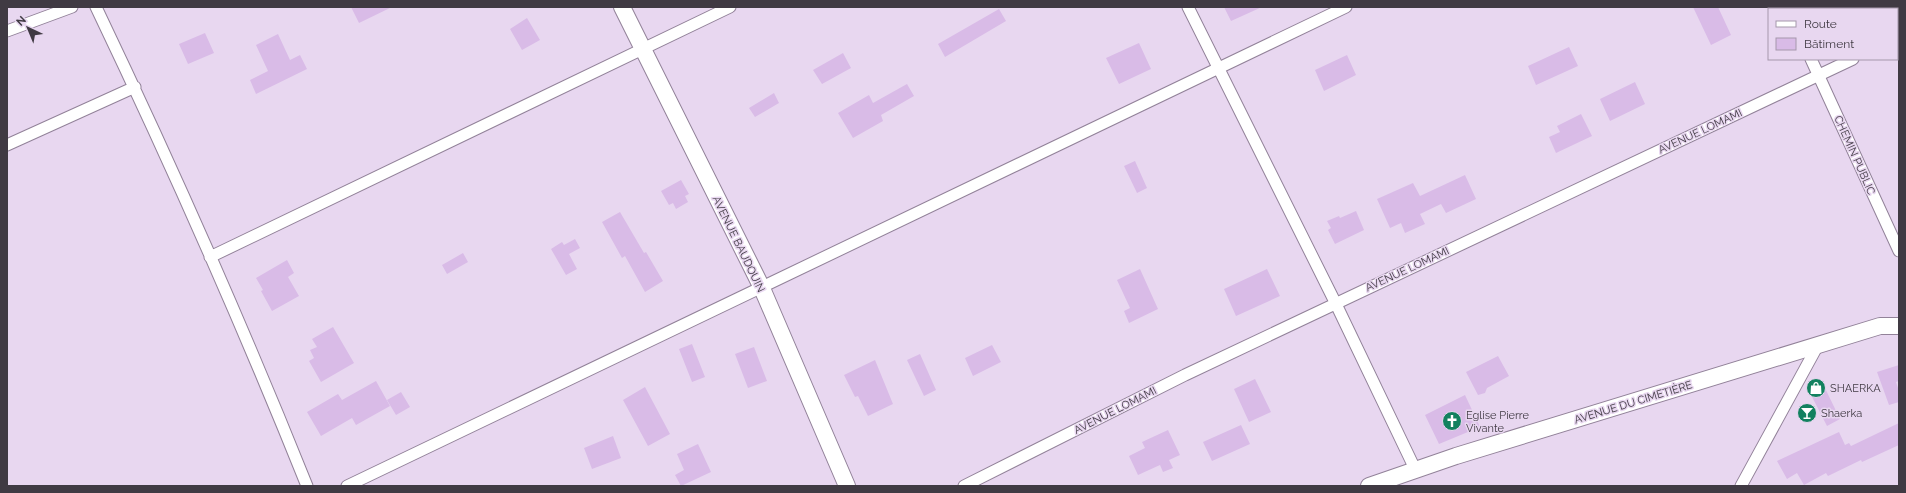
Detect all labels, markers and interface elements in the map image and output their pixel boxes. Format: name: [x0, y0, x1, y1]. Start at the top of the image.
north arrow: [8, 8, 48, 48]
legend: [1768, 8, 1898, 60]
text: N: [14, 14, 29, 29]
text: Route: [1804, 17, 1837, 31]
text: Bâtiment: [1804, 37, 1854, 51]
street label: AVENUE LOMAMI: [1656, 106, 1744, 157]
street label: CHEMIN PUBLIC: [1831, 114, 1878, 197]
street label: AVENUE BAUDOUIN: [710, 194, 768, 294]
street label: AVENUE LOMAMI: [1363, 244, 1451, 295]
street label: AVENUE DU CIMETIÈRE: [1572, 377, 1694, 427]
shop icon: SHAERKA: [1805, 377, 1827, 399]
place label: SHAERKA: [1830, 382, 1881, 395]
street label: AVENUE LOMAMI: [1072, 384, 1159, 437]
bar icon: Shaerka: [1796, 402, 1818, 424]
place label: Shaerka: [1821, 407, 1862, 420]
place label: Eglise Pierre Vivante: [1466, 409, 1530, 435]
church icon: Eglise Pierre Vivante: [1441, 410, 1463, 432]

